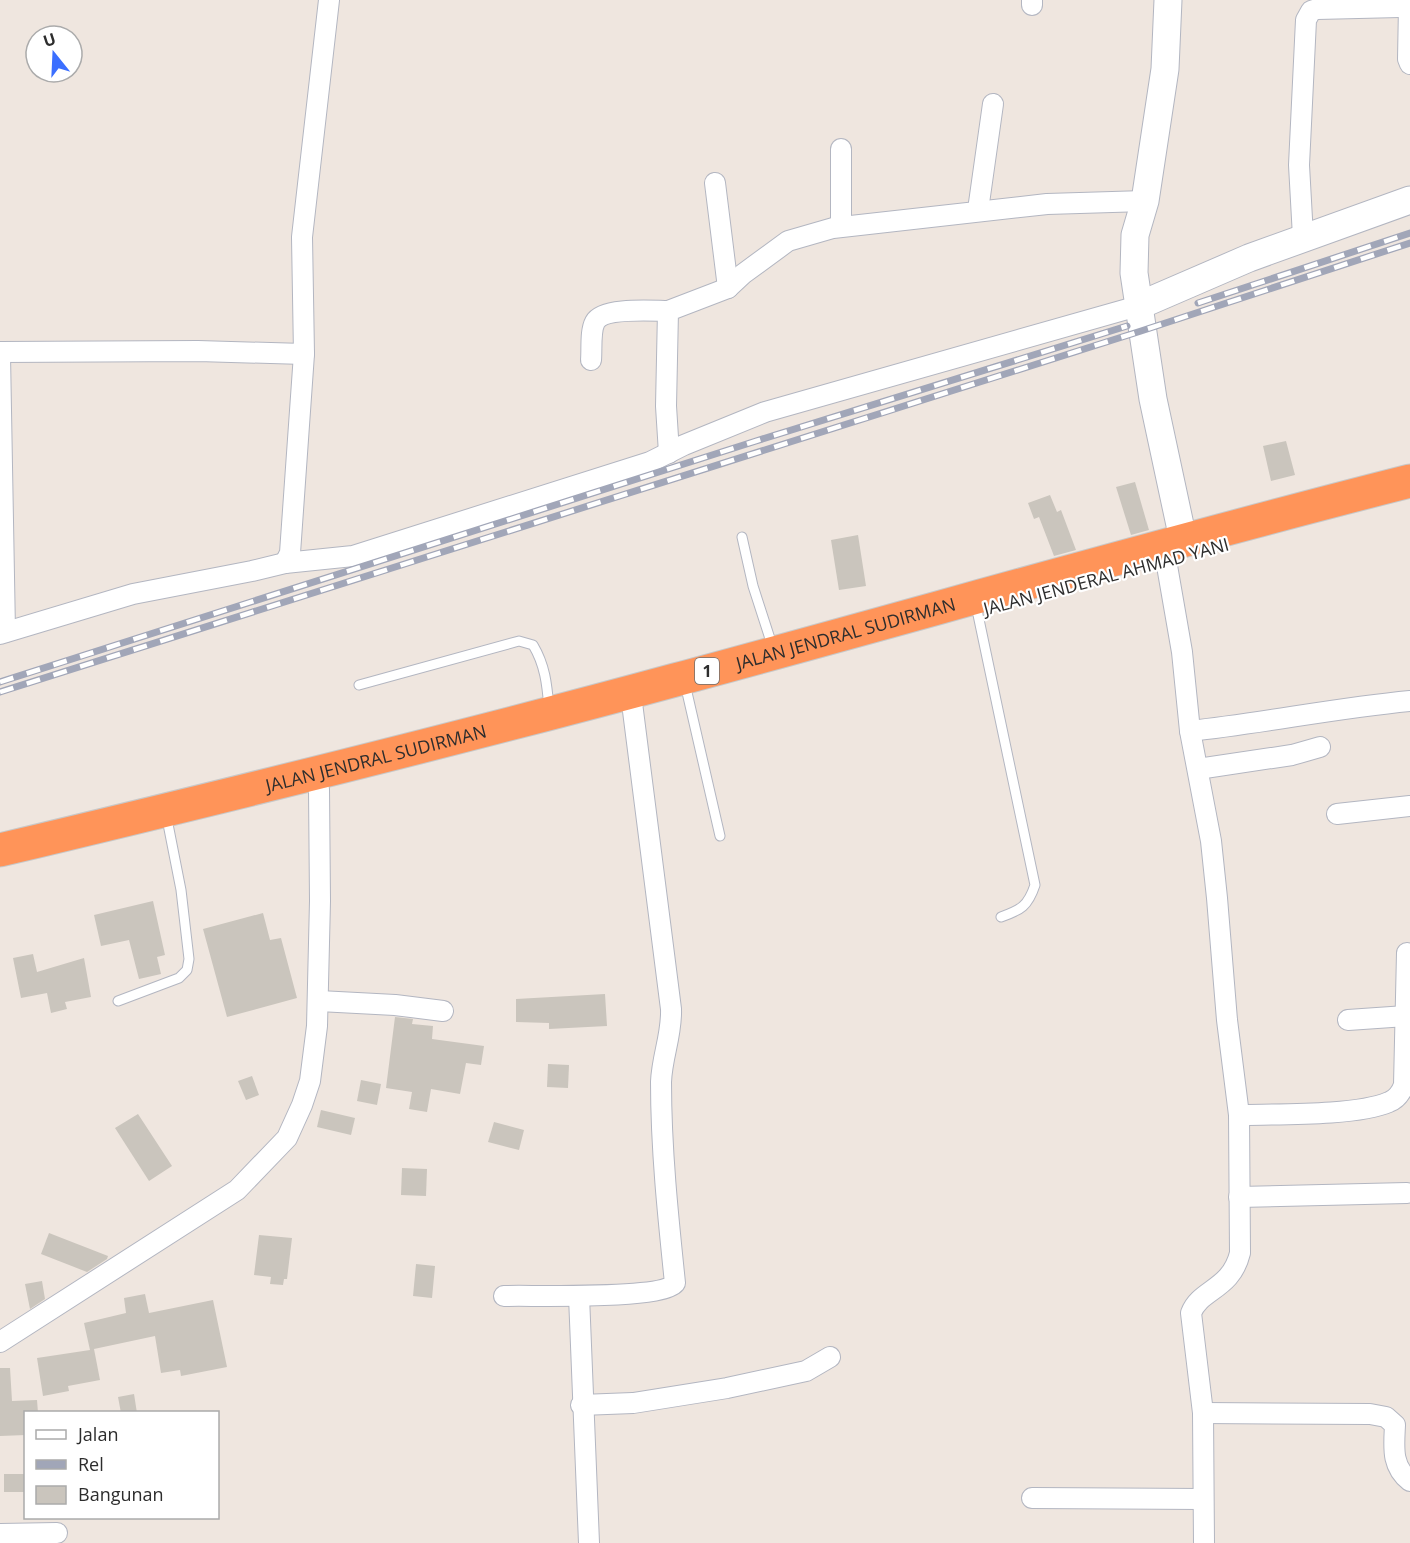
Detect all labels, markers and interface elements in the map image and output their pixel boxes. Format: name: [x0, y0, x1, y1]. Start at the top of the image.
north arrow: [24, 24, 84, 84]
text: U: [40, 27, 59, 52]
street label: JALAN JENDERAL AHMAD YANI: [979, 532, 1231, 621]
street label: JALAN JENDRAL SUDIRMAN: [731, 592, 958, 675]
road number: 1: [695, 658, 719, 684]
street label: JALAN JENDRAL SUDIRMAN: [261, 719, 489, 798]
legend: [24, 1411, 219, 1519]
text: Jalan: [76, 1422, 118, 1446]
text: Rel: [78, 1452, 104, 1476]
text: Bangunan: [78, 1482, 164, 1506]

